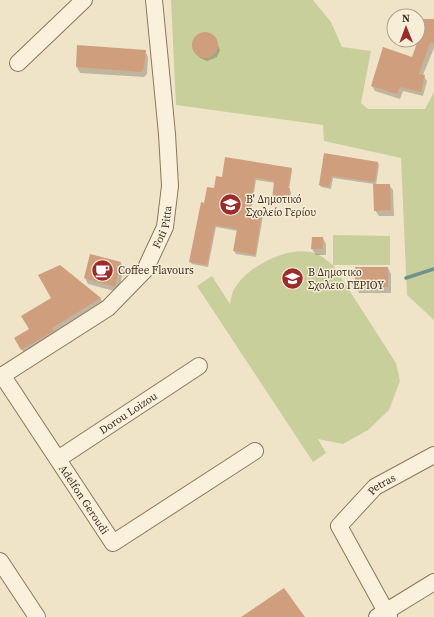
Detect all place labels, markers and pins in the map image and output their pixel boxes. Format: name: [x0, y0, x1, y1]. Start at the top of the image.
school or university icon: Β' Δημοτικό Σχολείο Γερίου: [218, 192, 244, 218]
place label: Β' Δημοτικό Σχολείο Γερίου: [246, 192, 316, 220]
cafe icon: Coffee Flavours: [90, 257, 116, 283]
place label: Coffee Flavours: [118, 263, 194, 278]
school or university icon: Β Δημοτικο Σχολειο ΓΕΡΙΟΥ: [280, 265, 306, 291]
place label: Β Δημοτικο Σχολειο ΓΕΡΙΟΥ: [308, 265, 384, 293]

